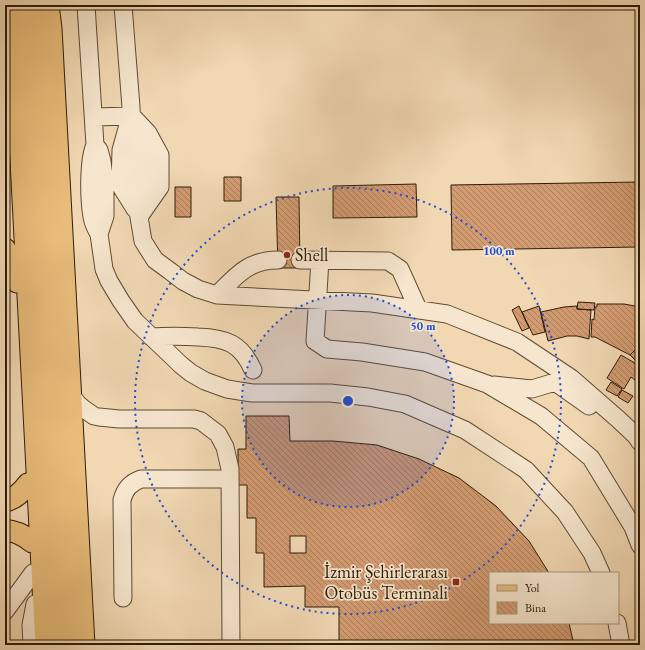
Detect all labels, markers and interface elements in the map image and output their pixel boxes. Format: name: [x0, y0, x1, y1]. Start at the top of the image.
place label: Shell: [295, 243, 328, 266]
text: 100 m: [483, 243, 515, 259]
marker: Shell: [282, 250, 292, 260]
text: 50 m: [410, 318, 436, 334]
centre of rings: [341, 394, 355, 408]
place label: İzmir Şehirlerarası Otobüs Terminali: [324, 560, 449, 604]
legend: [489, 572, 619, 624]
marker: İzmir Şehirlerarası Otobüs Terminali: [451, 577, 461, 587]
text: Yol: [525, 580, 539, 596]
text: Bina: [525, 600, 546, 616]

